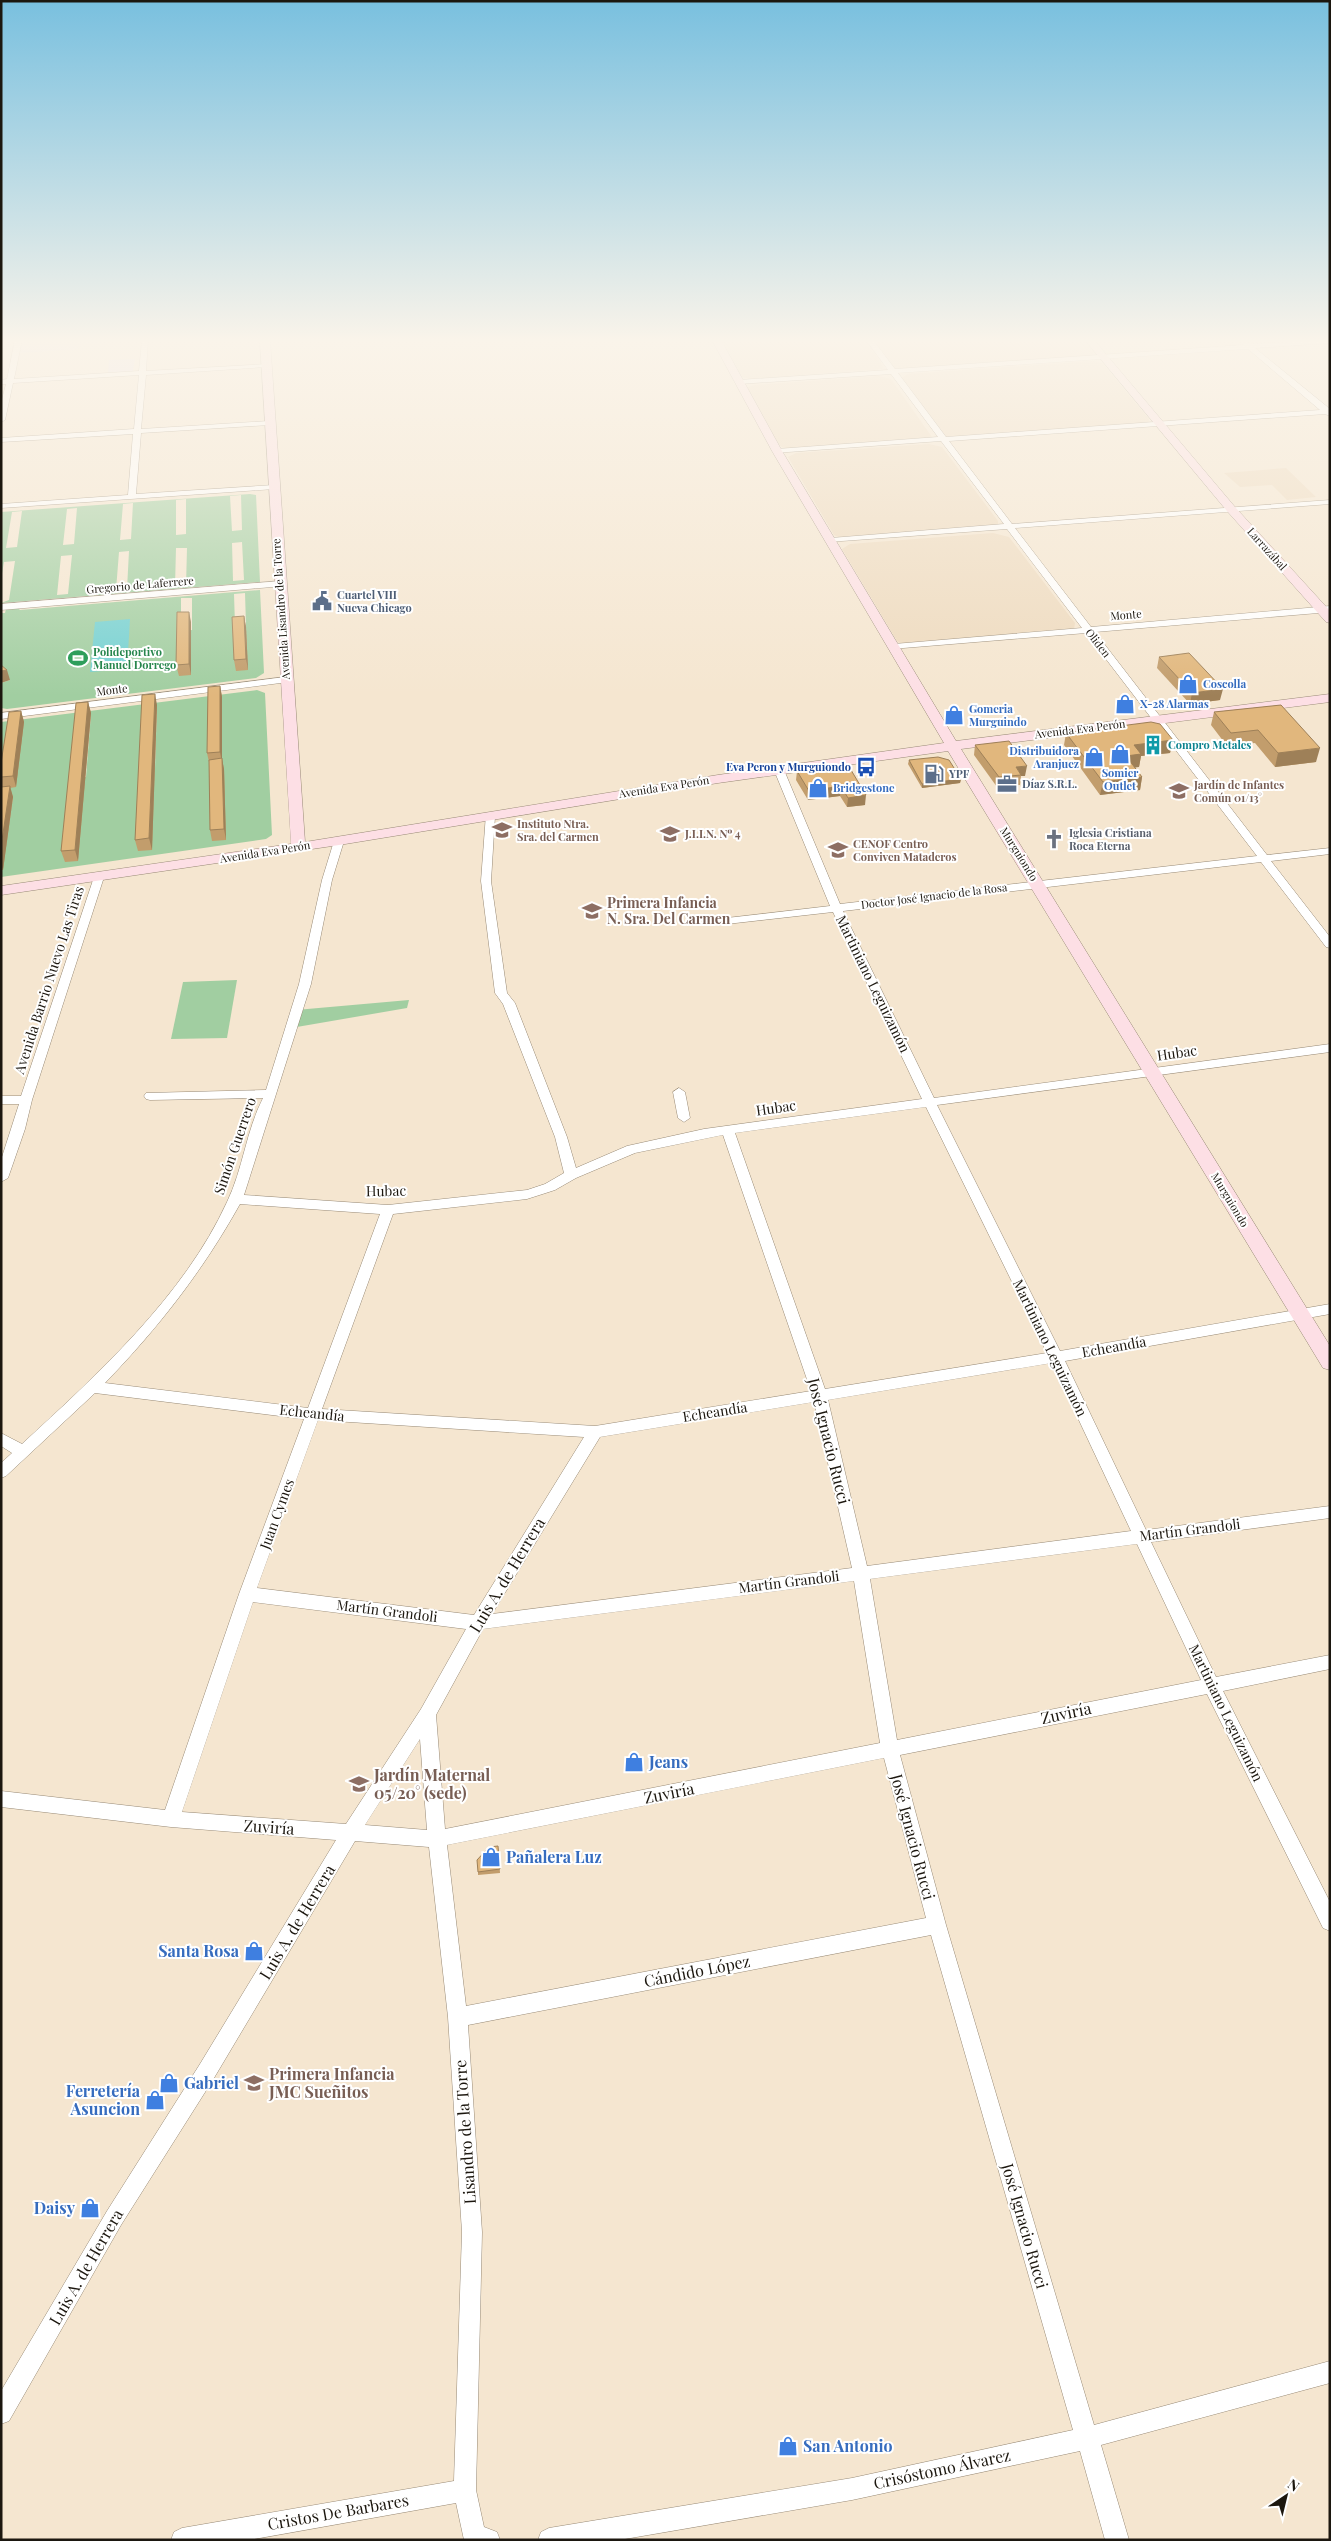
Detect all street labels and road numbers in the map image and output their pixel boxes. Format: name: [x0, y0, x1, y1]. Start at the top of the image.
street label: Larrazábal: [1244, 524, 1291, 573]
street label: Avenida Lisandro de la Torre: [268, 538, 293, 681]
street label: Gregorio de Laferrere: [86, 572, 195, 597]
street label: Monte: [1110, 606, 1143, 623]
street label: Oliden: [1082, 625, 1115, 661]
street label: Monte: [95, 680, 129, 699]
street label: Avenida Eva Perón: [1033, 715, 1127, 742]
street label: Avenida Eva Perón: [617, 772, 711, 801]
street label: Murguiondo: [997, 824, 1042, 884]
street label: Avenida Eva Perón: [218, 837, 312, 866]
street label: Doctor José Ignacio de la Rosa: [860, 879, 1008, 912]
street label: Avenida Barrio Nuevo Las Tiras: [9, 883, 88, 1077]
street label: Martiniano Leguizamón: [832, 912, 915, 1056]
street label: Hubac: [1156, 1040, 1198, 1065]
street label: Simón Guerrero: [209, 1094, 260, 1197]
street label: Hubac: [755, 1095, 797, 1120]
street label: Murguiondo: [1208, 1170, 1253, 1230]
street label: Hubac: [366, 1181, 406, 1200]
street label: Martiniano Leguizamón: [1009, 1276, 1092, 1420]
street label: Echeandía: [1080, 1331, 1148, 1362]
street label: José Ignacio Rucci: [803, 1375, 855, 1506]
street label: Echeandía: [681, 1397, 749, 1426]
street label: Echeandía: [279, 1400, 345, 1425]
street label: Juan Cymes: [255, 1476, 298, 1553]
street label: Luis A. de Herrera: [464, 1513, 549, 1636]
street label: Martín Grandoli: [1138, 1514, 1241, 1545]
street label: Martín Grandoli: [737, 1566, 840, 1597]
street label: Martín Grandoli: [336, 1595, 439, 1626]
street label: Martiniano Leguizamón: [1185, 1641, 1268, 1785]
street label: Zuviría: [1039, 1697, 1093, 1728]
street label: José Ignacio Rucci: [886, 1771, 940, 1902]
street label: Zuviría: [642, 1777, 696, 1808]
street label: Zuviría: [243, 1814, 295, 1839]
street label: Luis A. de Herrera: [254, 1860, 339, 1983]
street label: Cándido López: [642, 1950, 752, 1991]
street label: Lisandro de la Torre: [449, 2059, 480, 2205]
street label: José Ignacio Rucci: [997, 2160, 1053, 2291]
street label: Luis A. de Herrera: [44, 2205, 127, 2329]
street label: Crisóstomo Álvarez: [871, 2444, 1013, 2493]
street label: Cristos De Barbares: [266, 2489, 410, 2534]

